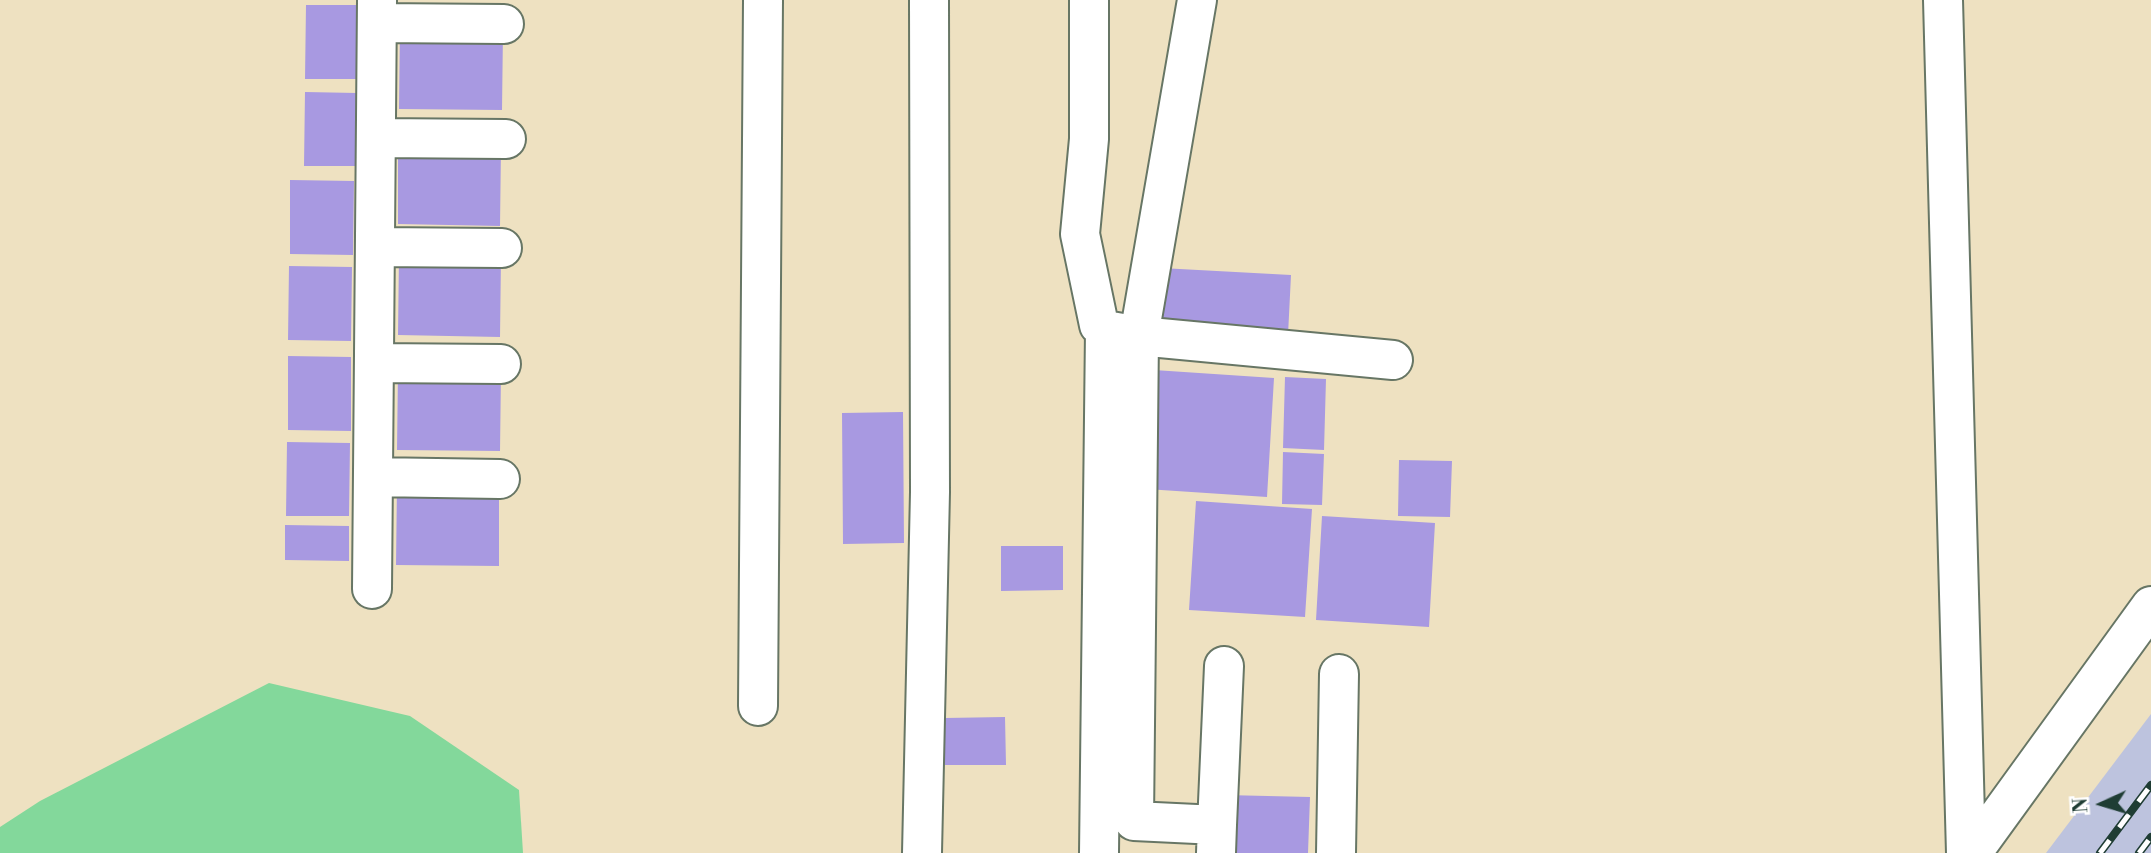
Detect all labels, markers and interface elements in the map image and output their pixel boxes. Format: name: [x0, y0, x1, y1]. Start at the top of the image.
north arrow: [2067, 769, 2137, 839]
text: N: [2069, 797, 2094, 814]

